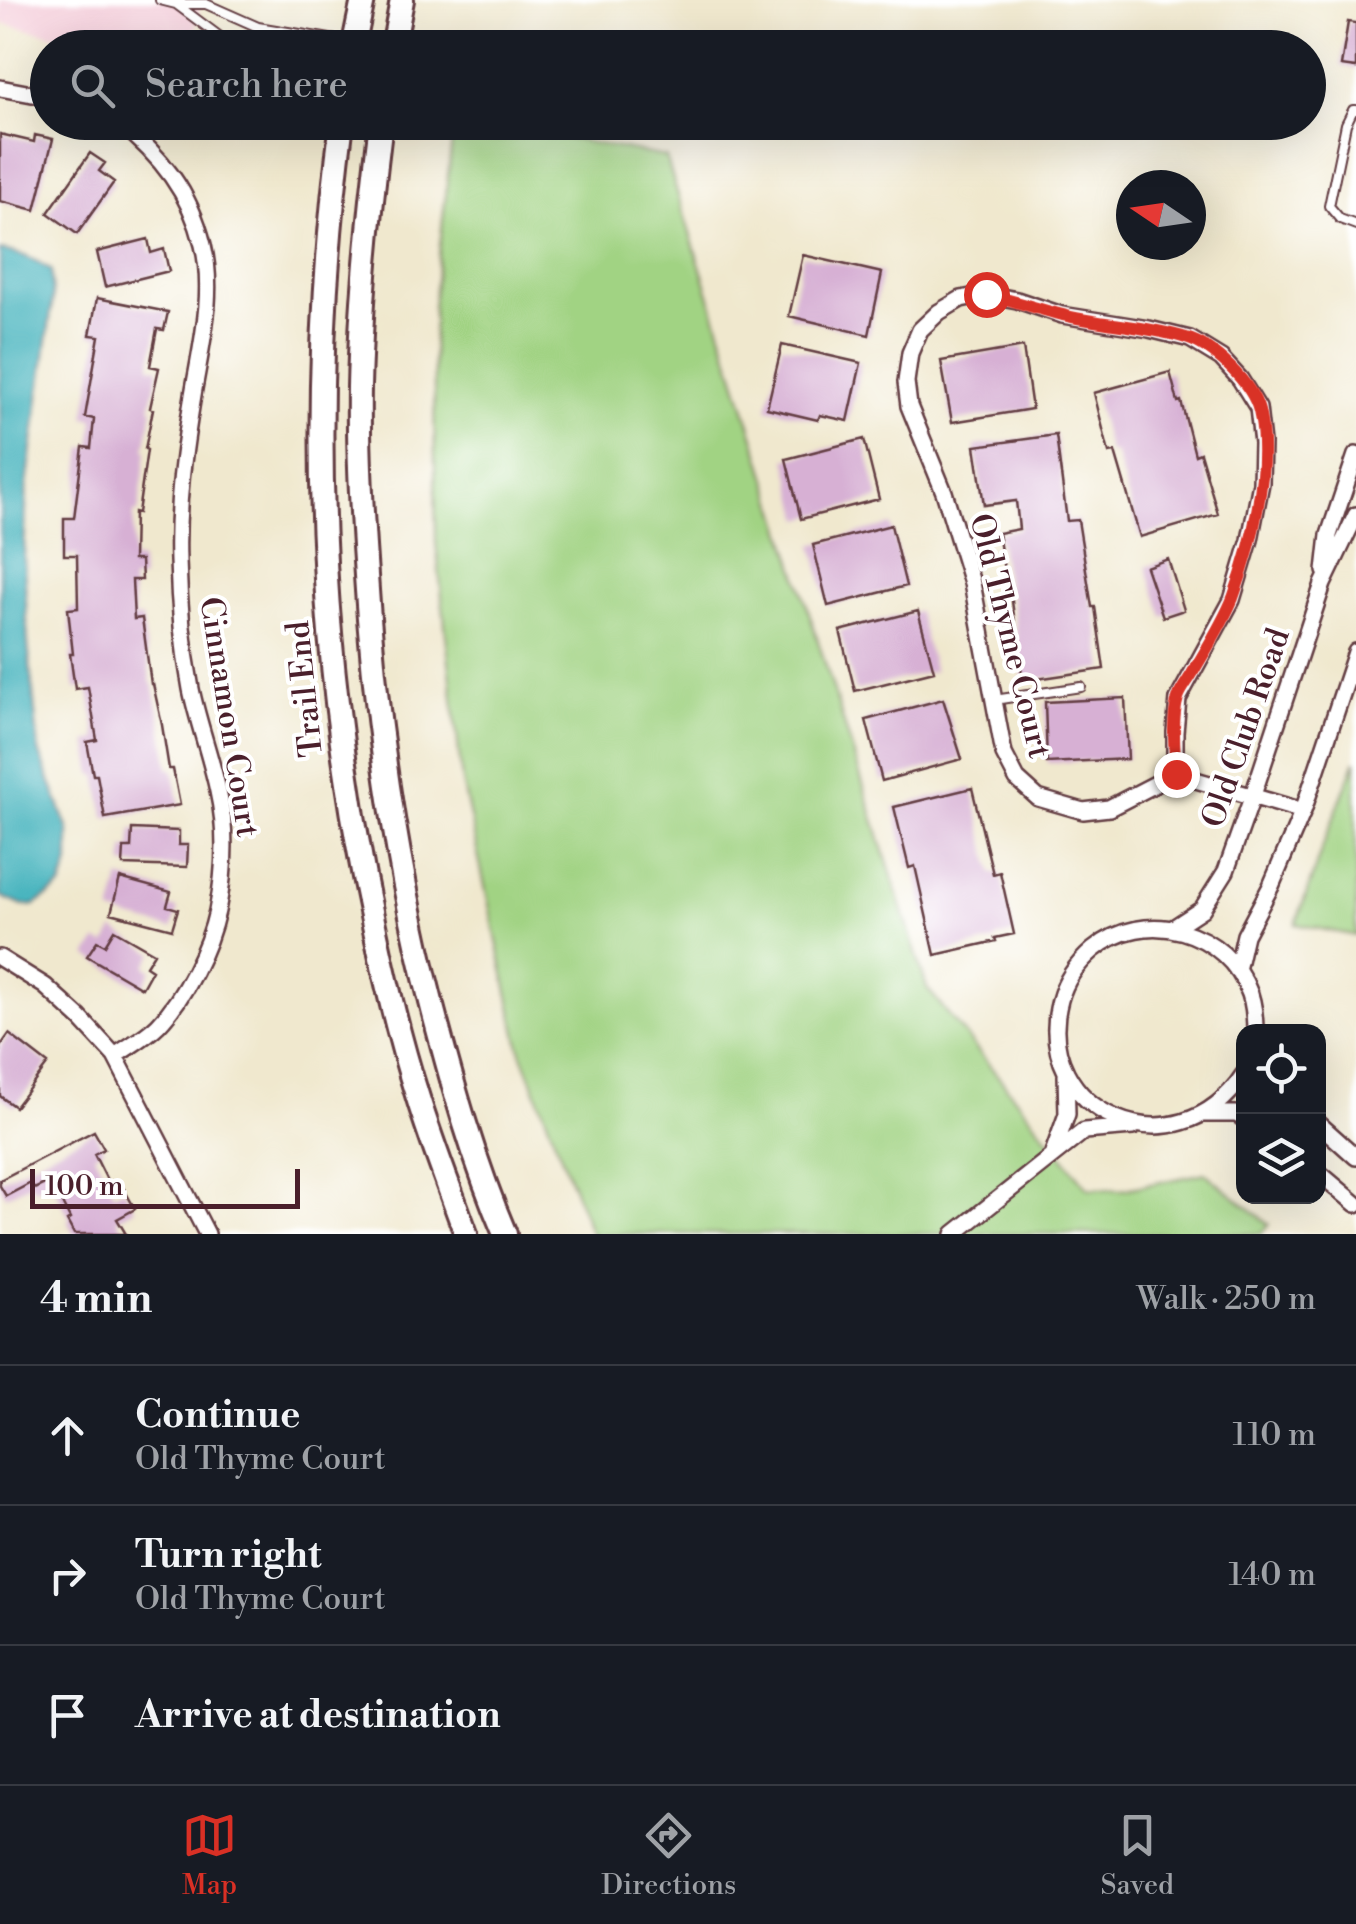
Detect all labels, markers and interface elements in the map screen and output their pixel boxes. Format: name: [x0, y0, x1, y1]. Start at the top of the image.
search box: [30, 30, 1326, 140]
icon: search: [65, 58, 120, 113]
text: Search here: [145, 62, 348, 109]
north arrow: [1116, 170, 1206, 260]
route start: [964, 272, 1010, 318]
street label: Old Thyme Court: [960, 510, 1060, 762]
street label: Cinnamon Court: [190, 594, 268, 840]
street label: Trail End: [278, 619, 332, 759]
street label: Old Club Road: [1193, 623, 1299, 833]
route end: [1154, 752, 1200, 798]
map controls: [1236, 1024, 1326, 1204]
button: locate: [1236, 1024, 1326, 1114]
button: layers: [1236, 1114, 1326, 1204]
scale bar: [30, 1164, 300, 1208]
text: 100 m: [45, 1169, 124, 1204]
text: 4 min: [40, 1273, 152, 1326]
text: Walk · 250 m: [1136, 1279, 1316, 1319]
text: Continue: [135, 1392, 300, 1439]
icon: ahead: [40, 1408, 95, 1463]
text: 110 m: [1233, 1415, 1316, 1455]
text: Old Thyme Court: [135, 1439, 386, 1479]
text: Turn right: [135, 1532, 321, 1579]
icon: right: [40, 1548, 95, 1603]
text: 140 m: [1229, 1555, 1316, 1595]
text: Old Thyme Court: [135, 1579, 386, 1619]
icon: arrive: [40, 1688, 95, 1743]
text: Arrive at destination: [135, 1692, 501, 1739]
tab: Map: [182, 1808, 237, 1903]
tab: Directions: [601, 1808, 736, 1903]
tab: Saved: [1100, 1808, 1174, 1903]

